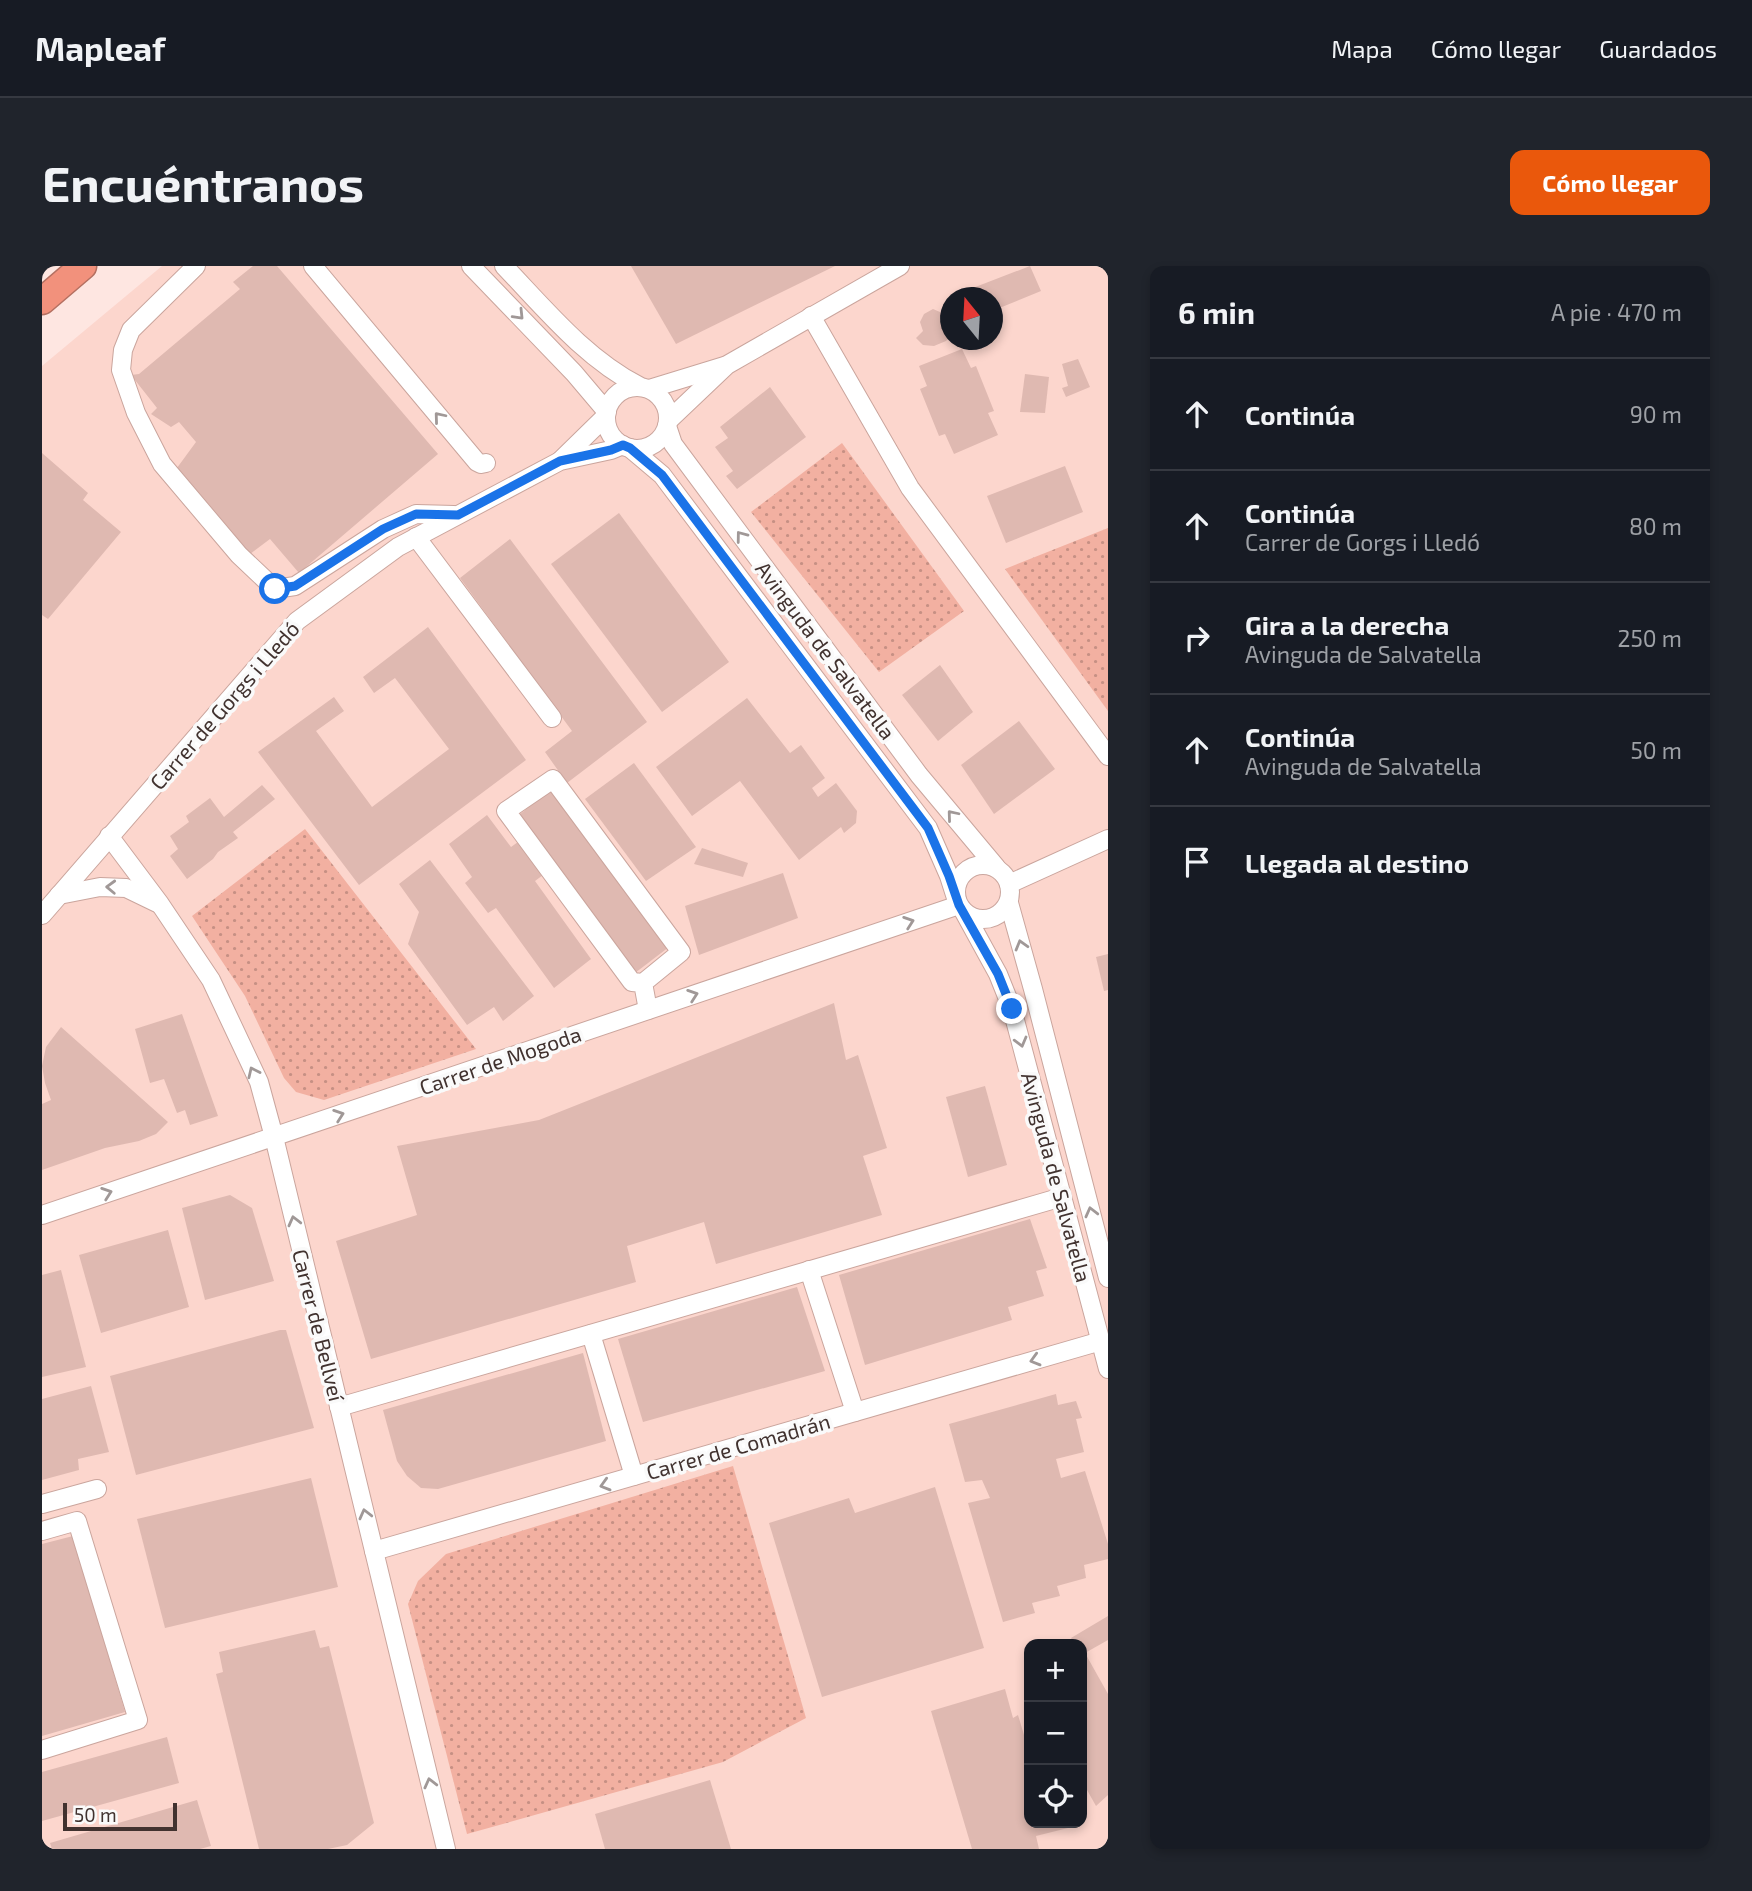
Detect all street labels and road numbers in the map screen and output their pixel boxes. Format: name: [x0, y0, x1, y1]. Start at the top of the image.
street label: Avinguda de Salvatella: [751, 556, 901, 744]
street label: Carrer de Gorgs i Lledó: [144, 616, 304, 794]
street label: Carrer de Mogoda: [416, 1021, 584, 1099]
street label: Avinguda de Salvatella: [1017, 1069, 1097, 1285]
street label: Carrer de Bellveí: [288, 1246, 350, 1404]
street label: Carrer de Comadrán: [643, 1408, 833, 1484]

